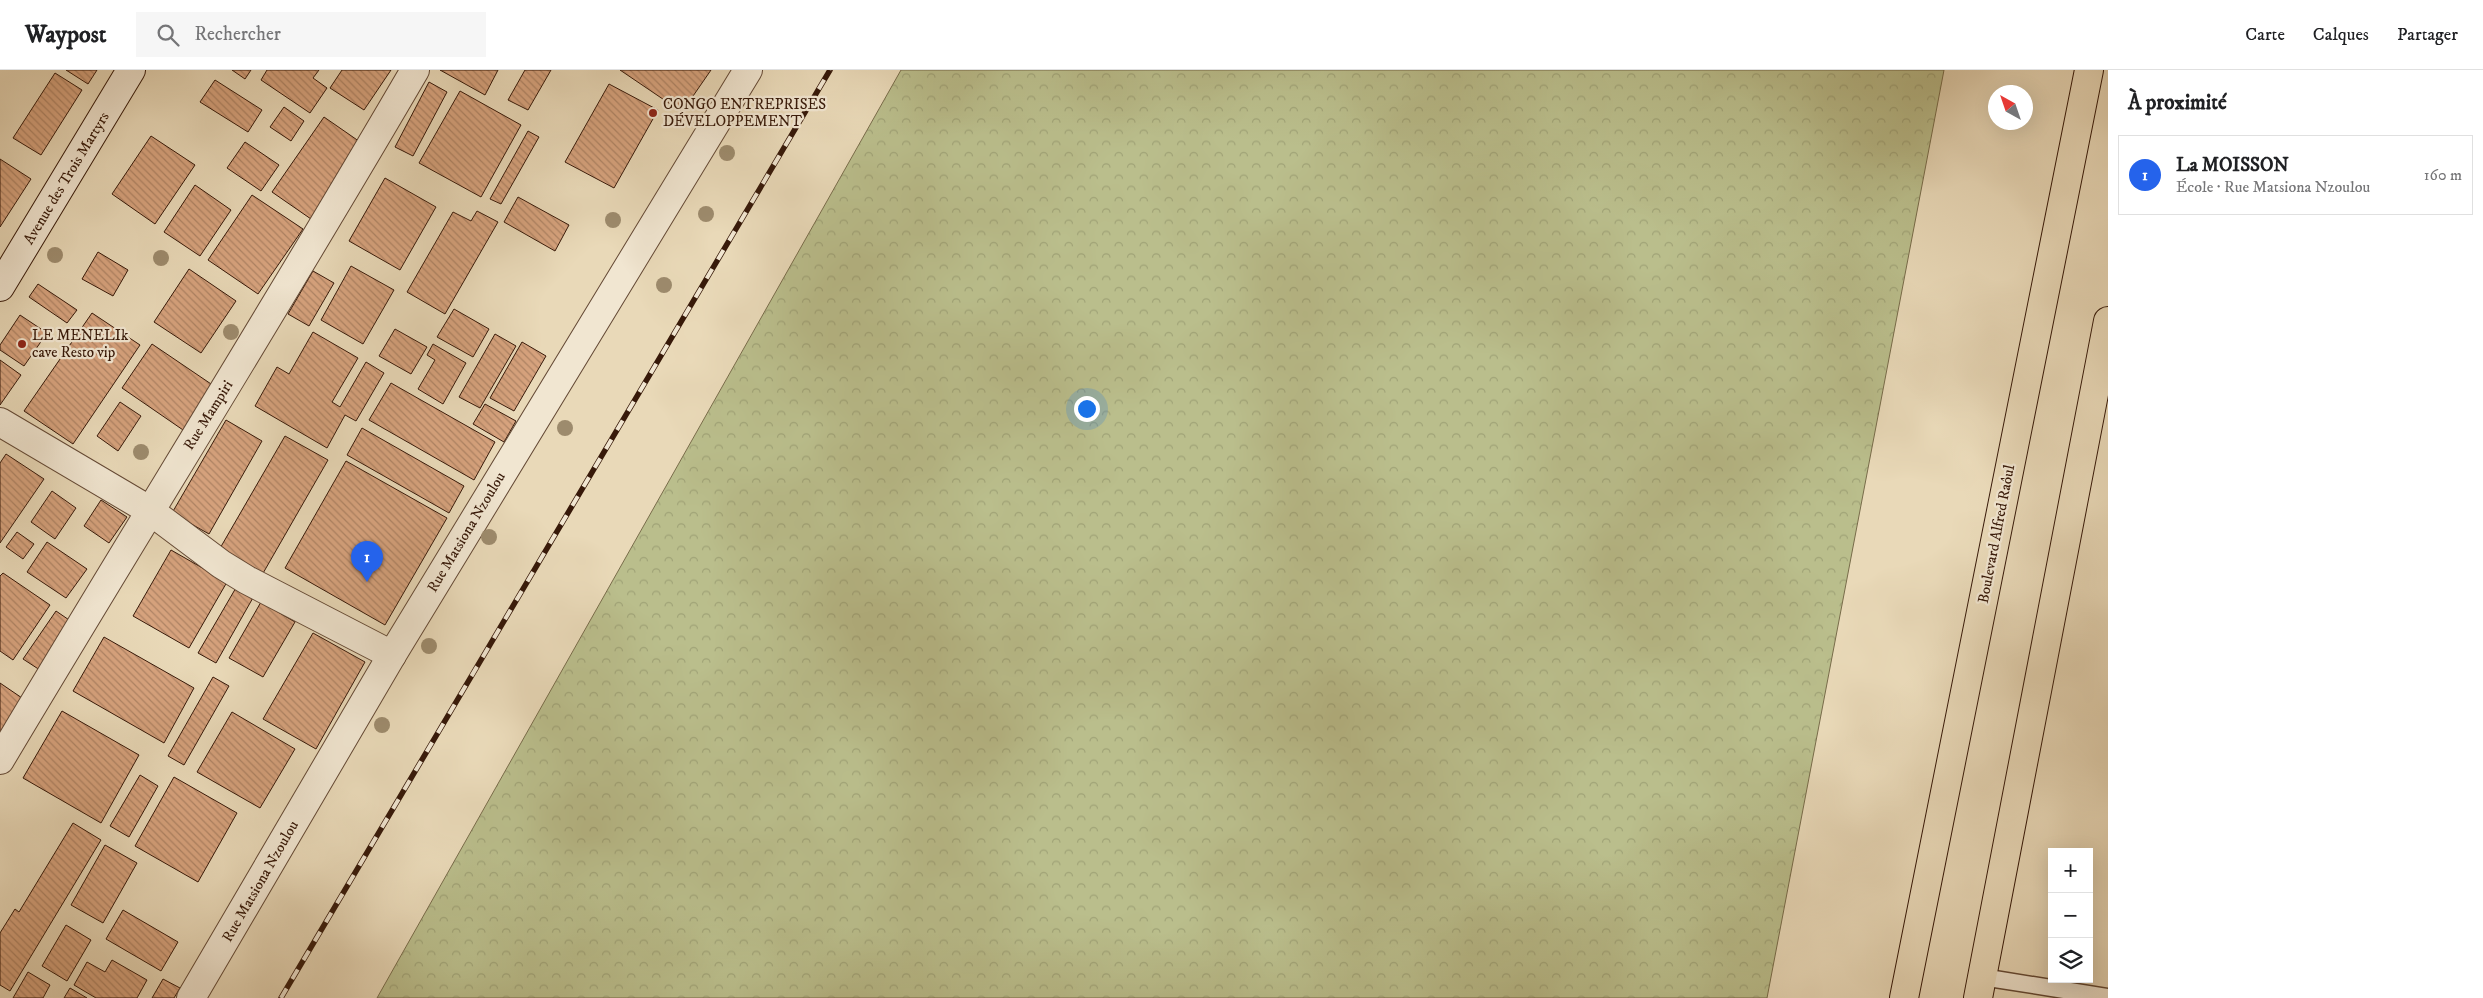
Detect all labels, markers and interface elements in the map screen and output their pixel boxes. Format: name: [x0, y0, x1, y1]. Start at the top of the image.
search box: [136, 12, 486, 57]
text: Waypost: [25, 20, 106, 50]
icon: search: [154, 21, 182, 49]
text: Rechercher: [194, 23, 281, 46]
text: Carte: [2245, 24, 2285, 46]
text: Calques: [2313, 24, 2369, 46]
text: Partager: [2397, 24, 2458, 46]
north arrow: [1988, 85, 2033, 130]
text: À proximité: [2128, 90, 2227, 116]
place label: CONGO ENTREPRISES DÉVELOPPEMENT: [663, 95, 826, 131]
marker: CONGO ENTREPRISES DÉVELOPPEMENT: [647, 107, 659, 119]
street label: Avenue des Trois Martyrs: [19, 108, 114, 248]
text: La MOISSON: [2176, 154, 2289, 177]
text: 1: [2142, 165, 2148, 185]
text: 160 m: [2424, 165, 2462, 185]
text: École · Rue Matsiona Nzoulou: [2176, 177, 2370, 197]
place label: LE MENELIk cave Resto vip: [32, 326, 129, 362]
marker: LE MENELIk cave Resto vip: [16, 338, 28, 350]
street label: Rue Mampiri: [179, 377, 237, 454]
your location: [1074, 396, 1100, 422]
street label: Boulevard Alfred Raôul: [1974, 463, 2019, 605]
street label: Rue Matsiona Nzoulou: [423, 469, 510, 596]
pin: 1: [351, 541, 383, 582]
street label: Rue Matsiona Nzoulou: [218, 817, 303, 945]
map controls: [2048, 848, 2093, 983]
button: +: [2048, 848, 2093, 893]
button: −: [2048, 893, 2093, 938]
button: layers: [2048, 938, 2093, 983]

